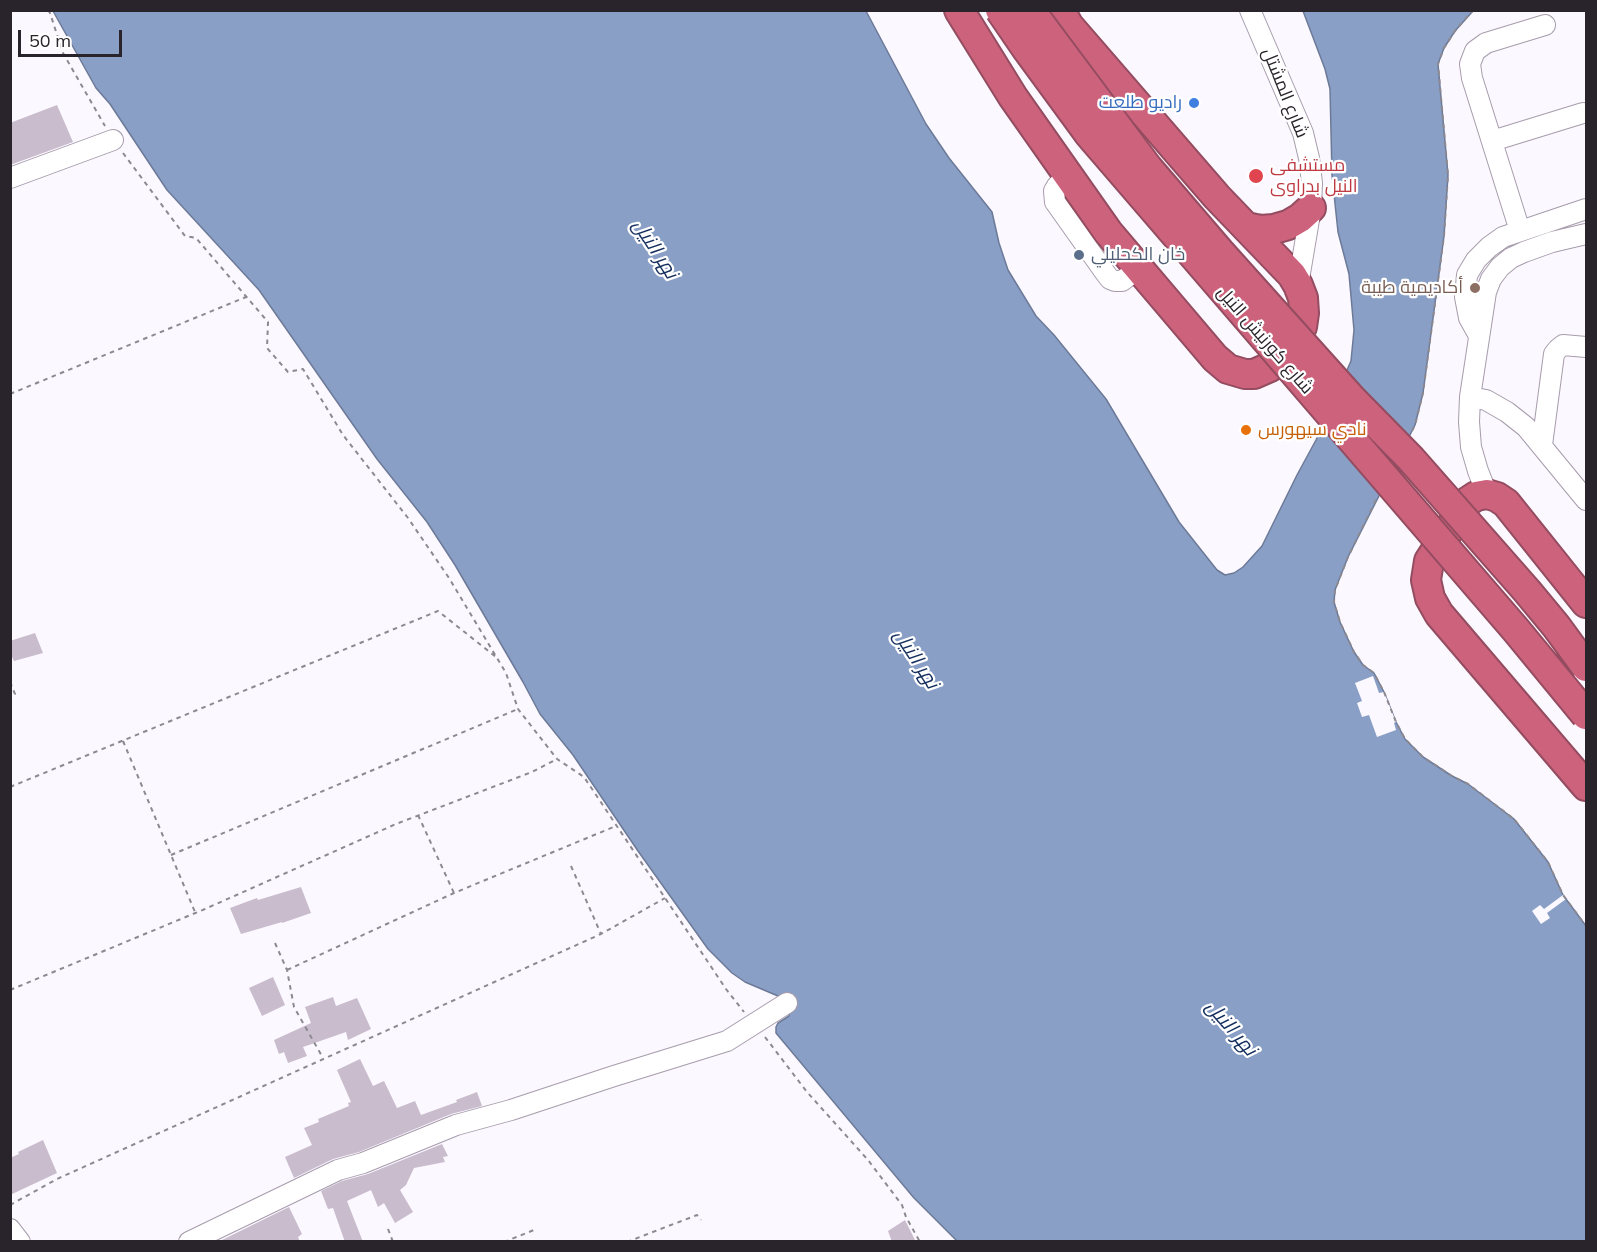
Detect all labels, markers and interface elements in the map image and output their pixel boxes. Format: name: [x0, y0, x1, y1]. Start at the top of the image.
scale bar: [21, 18, 124, 56]
text: 50 m: [29, 29, 71, 52]
street label: شارع المشتل: [1257, 45, 1313, 141]
place label: راديو طلعت: [1099, 92, 1182, 114]
marker: راديو طلعت: [1187, 96, 1201, 110]
place label: مستشفى النيل بدراوى: [1270, 155, 1358, 198]
marker: مستشفى النيل بدراوى: [1247, 167, 1265, 185]
water label: نهر النيل: [627, 215, 683, 283]
place label: خان الكحليلي: [1091, 244, 1185, 266]
marker: خان الكحليلي: [1072, 248, 1086, 262]
place label: أكاديمية طيبة: [1361, 277, 1463, 299]
marker: أكاديمية طيبة: [1468, 281, 1482, 295]
street label: شارع كورنيش النيل: [1212, 282, 1318, 398]
place label: نادي سيهورس: [1258, 419, 1367, 441]
marker: نادي سيهورس: [1239, 423, 1253, 437]
water label: نهر النيل: [888, 625, 944, 693]
water label: نهر النيل: [1200, 995, 1262, 1061]

